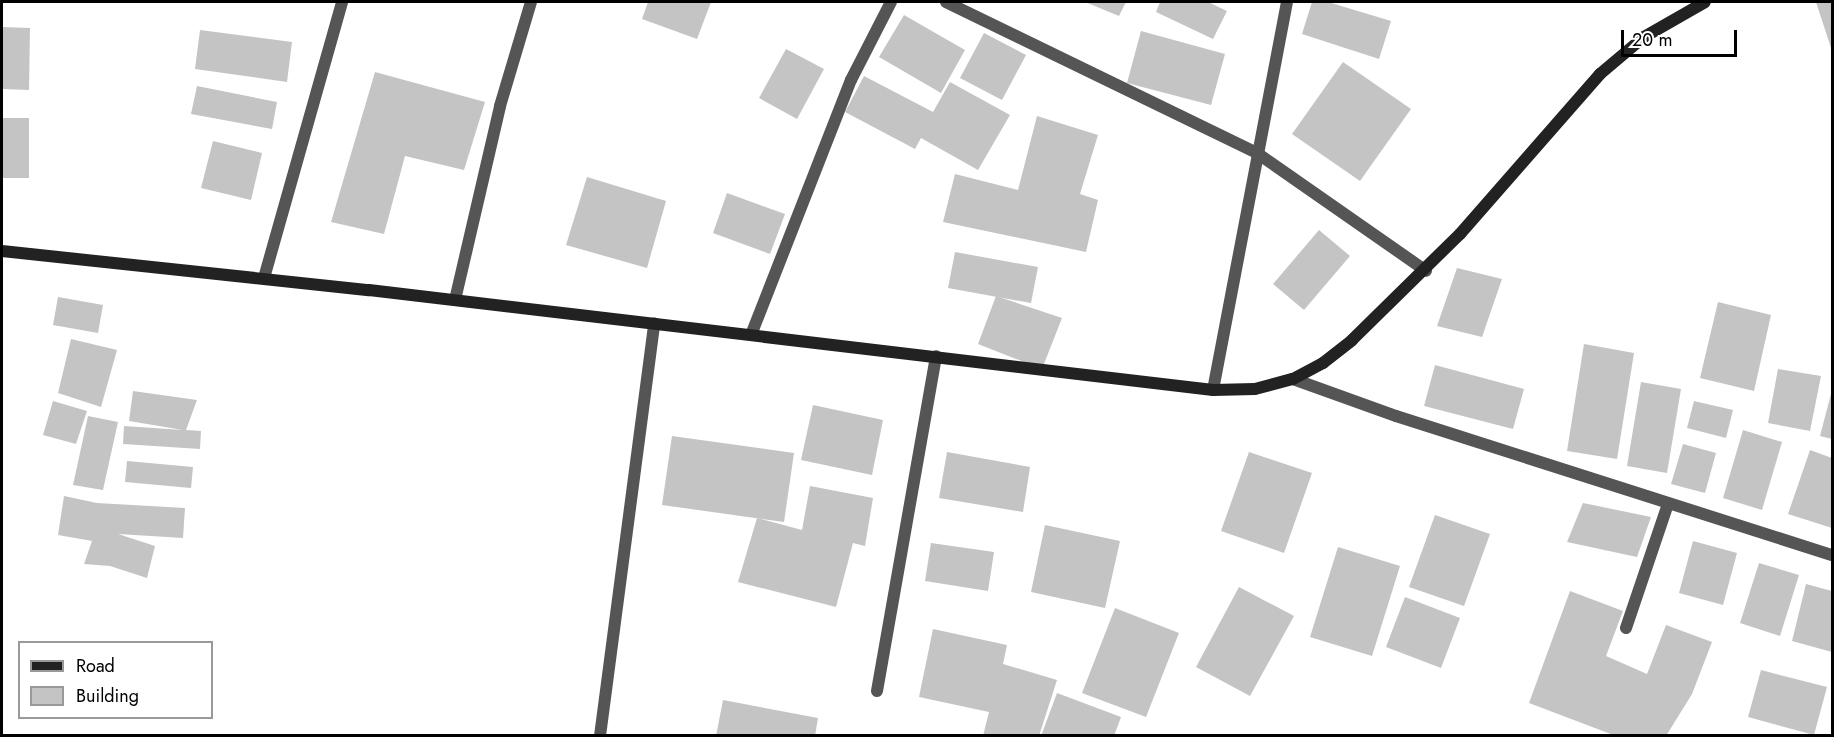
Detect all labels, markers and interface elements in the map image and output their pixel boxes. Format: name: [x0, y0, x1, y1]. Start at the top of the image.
scale bar: [1624, 18, 1740, 56]
text: 20 m: [1632, 27, 1672, 53]
legend: [18, 641, 213, 719]
text: Road: [76, 653, 115, 679]
text: Building: [76, 683, 139, 709]

